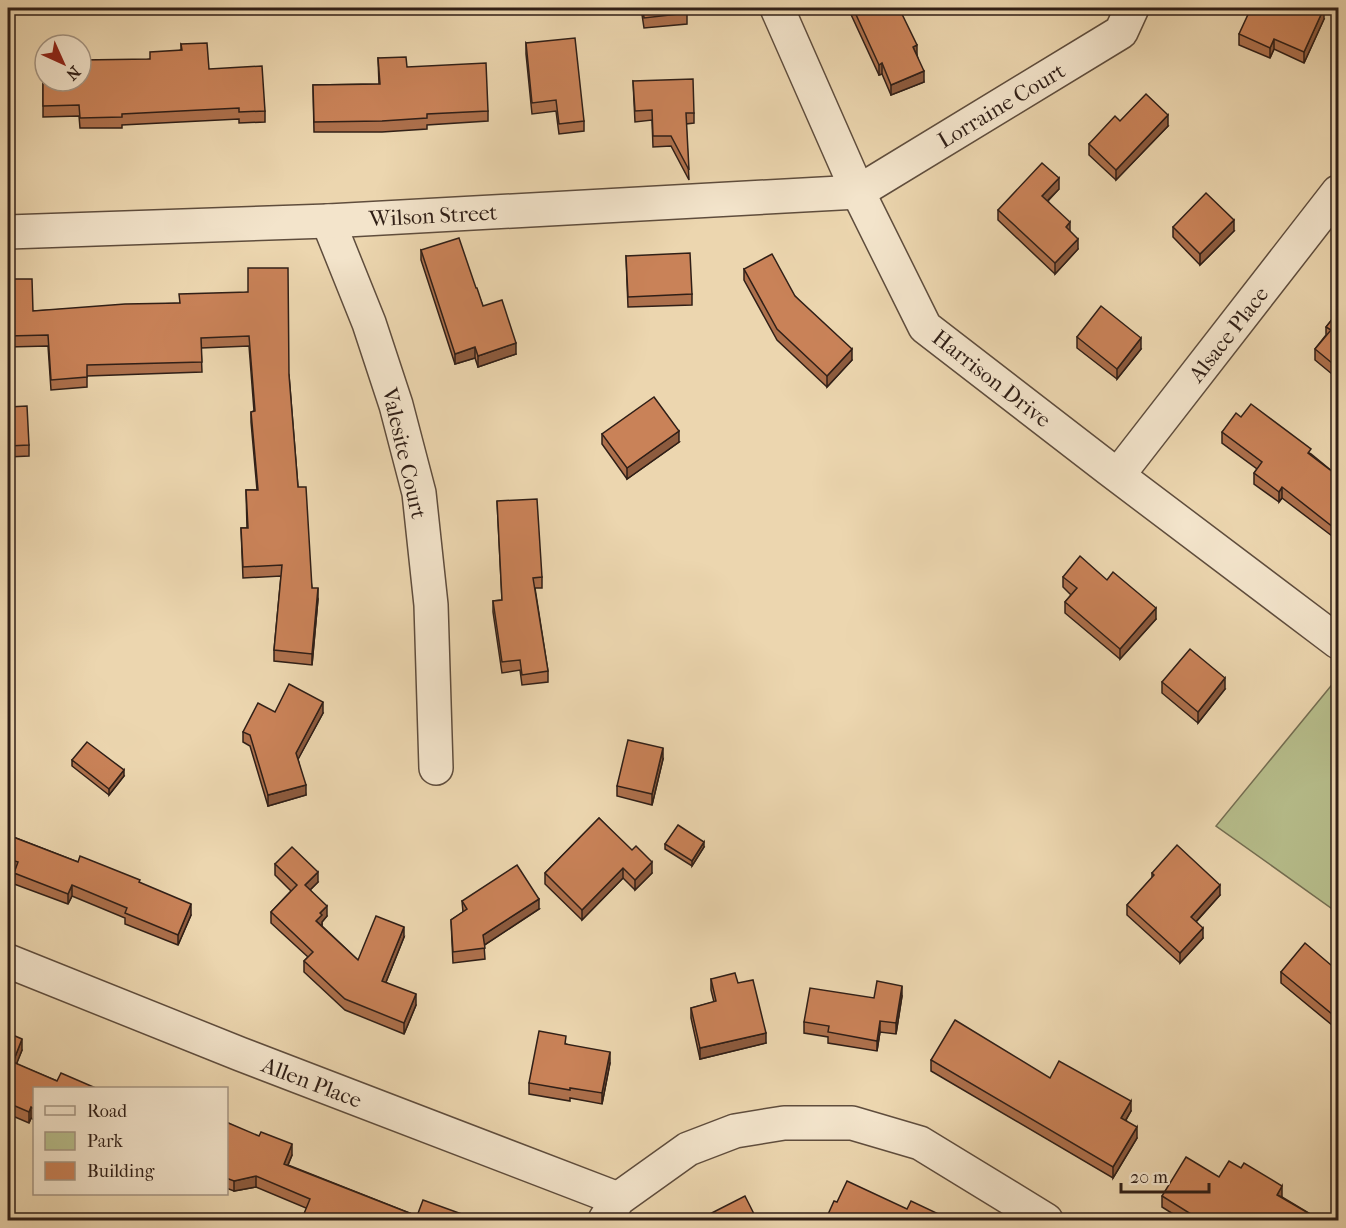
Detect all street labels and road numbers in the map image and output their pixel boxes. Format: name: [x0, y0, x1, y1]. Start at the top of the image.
street label: Lorraine Court: [933, 58, 1070, 154]
street label: Wilson Street: [367, 200, 498, 232]
street label: Alsace Place: [1183, 282, 1274, 388]
street label: Harrison Drive: [927, 324, 1056, 433]
street label: Valesite Court: [376, 384, 432, 521]
street label: Allen Place: [257, 1052, 365, 1114]

